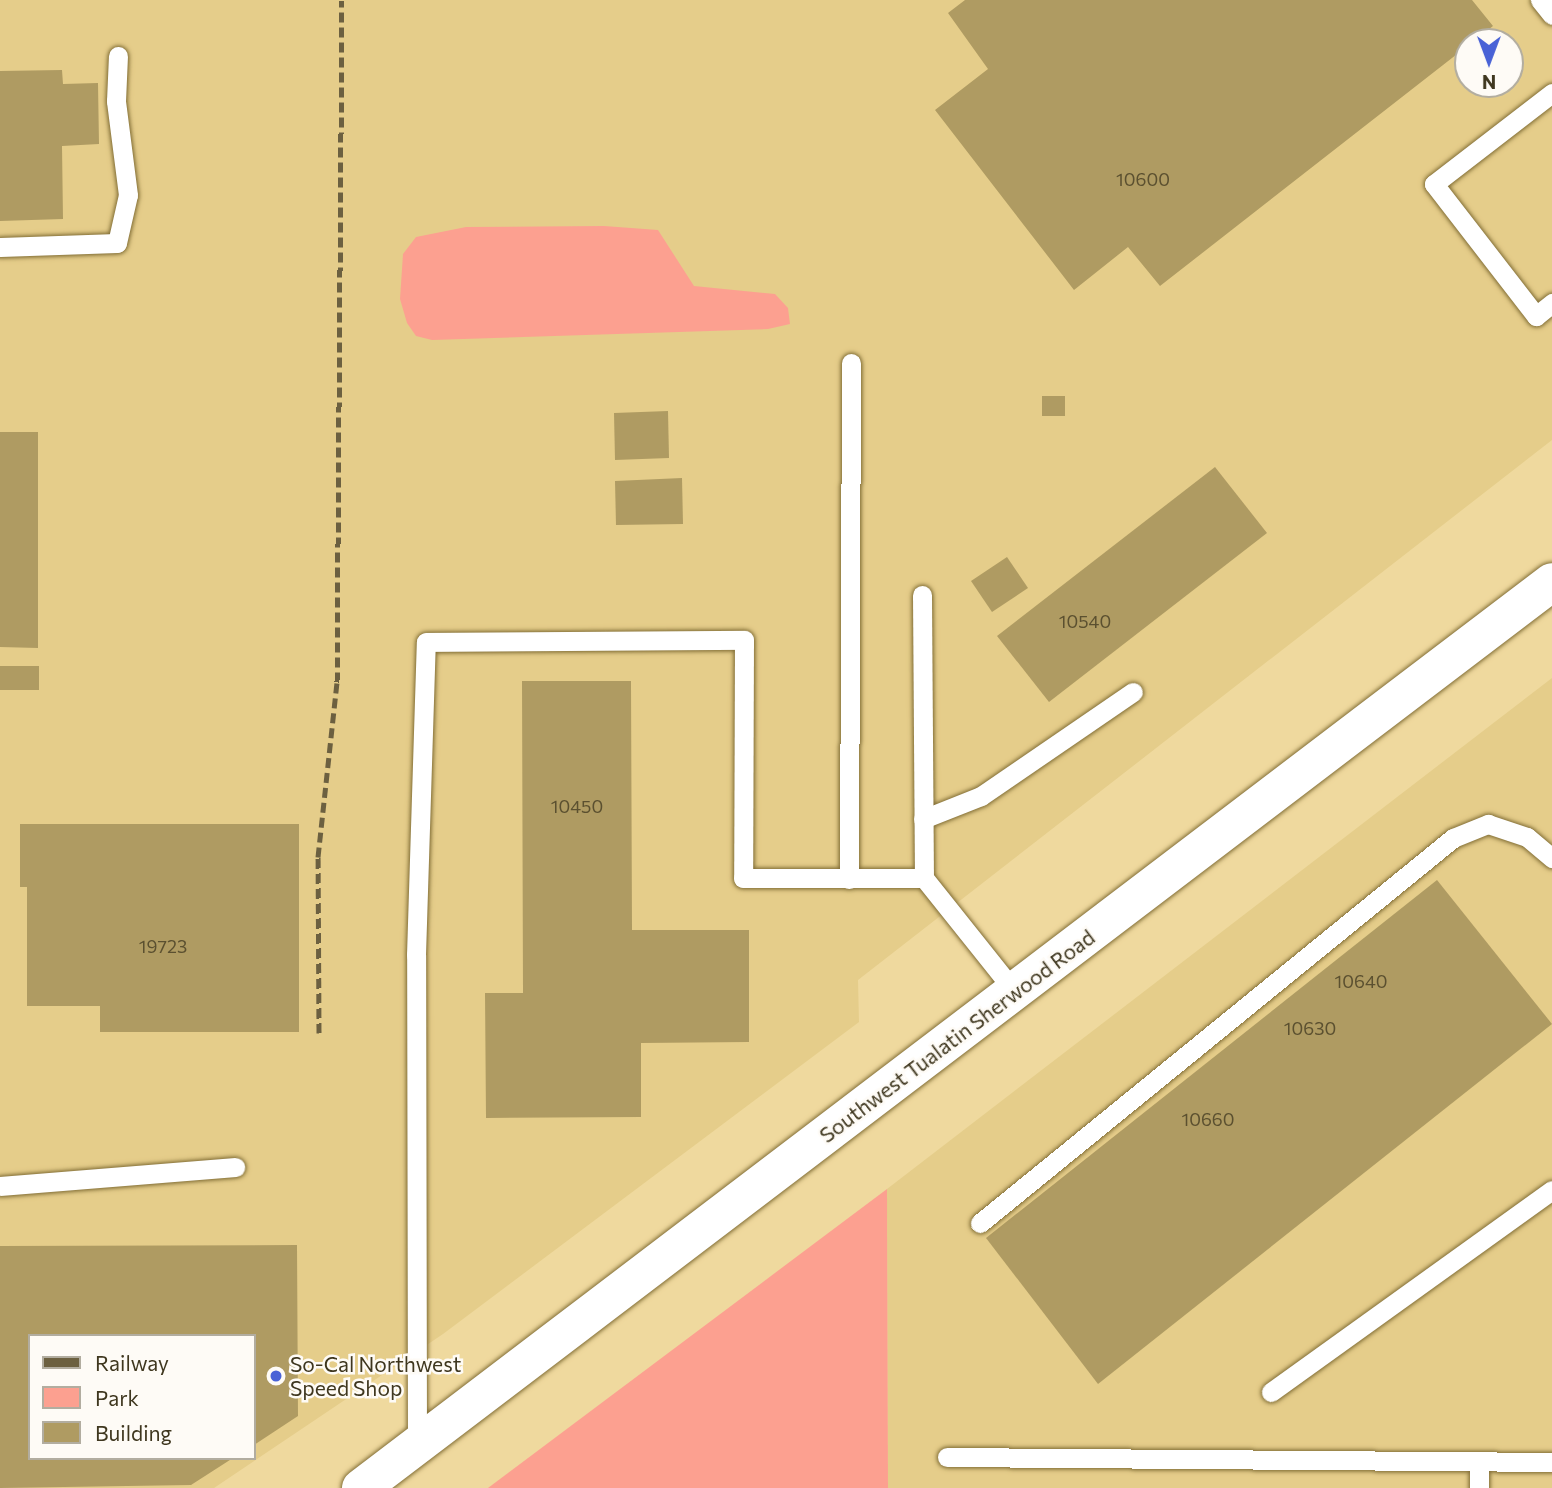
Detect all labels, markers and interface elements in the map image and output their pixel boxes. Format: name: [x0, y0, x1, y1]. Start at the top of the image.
north arrow: [1454, 28, 1524, 98]
text: N: [1482, 71, 1496, 94]
house number: 10600: [1116, 168, 1170, 190]
house number: 10540: [1059, 610, 1111, 632]
house number: 10450: [551, 795, 603, 817]
street label: Southwest Tualatin Sherwood Road: [814, 924, 1100, 1148]
house number: 19723: [139, 935, 187, 957]
house number: 10640: [1335, 970, 1387, 992]
house number: 10630: [1284, 1017, 1336, 1039]
house number: 10660: [1181, 1108, 1235, 1130]
legend: [28, 1334, 256, 1460]
text: Railway: [95, 1350, 169, 1375]
place label: So-Cal Northwest Speed Shop: [290, 1351, 461, 1401]
marker: So-Cal Northwest Speed Shop: [268, 1368, 284, 1384]
text: Park: [95, 1385, 139, 1410]
text: Building: [95, 1420, 172, 1445]

